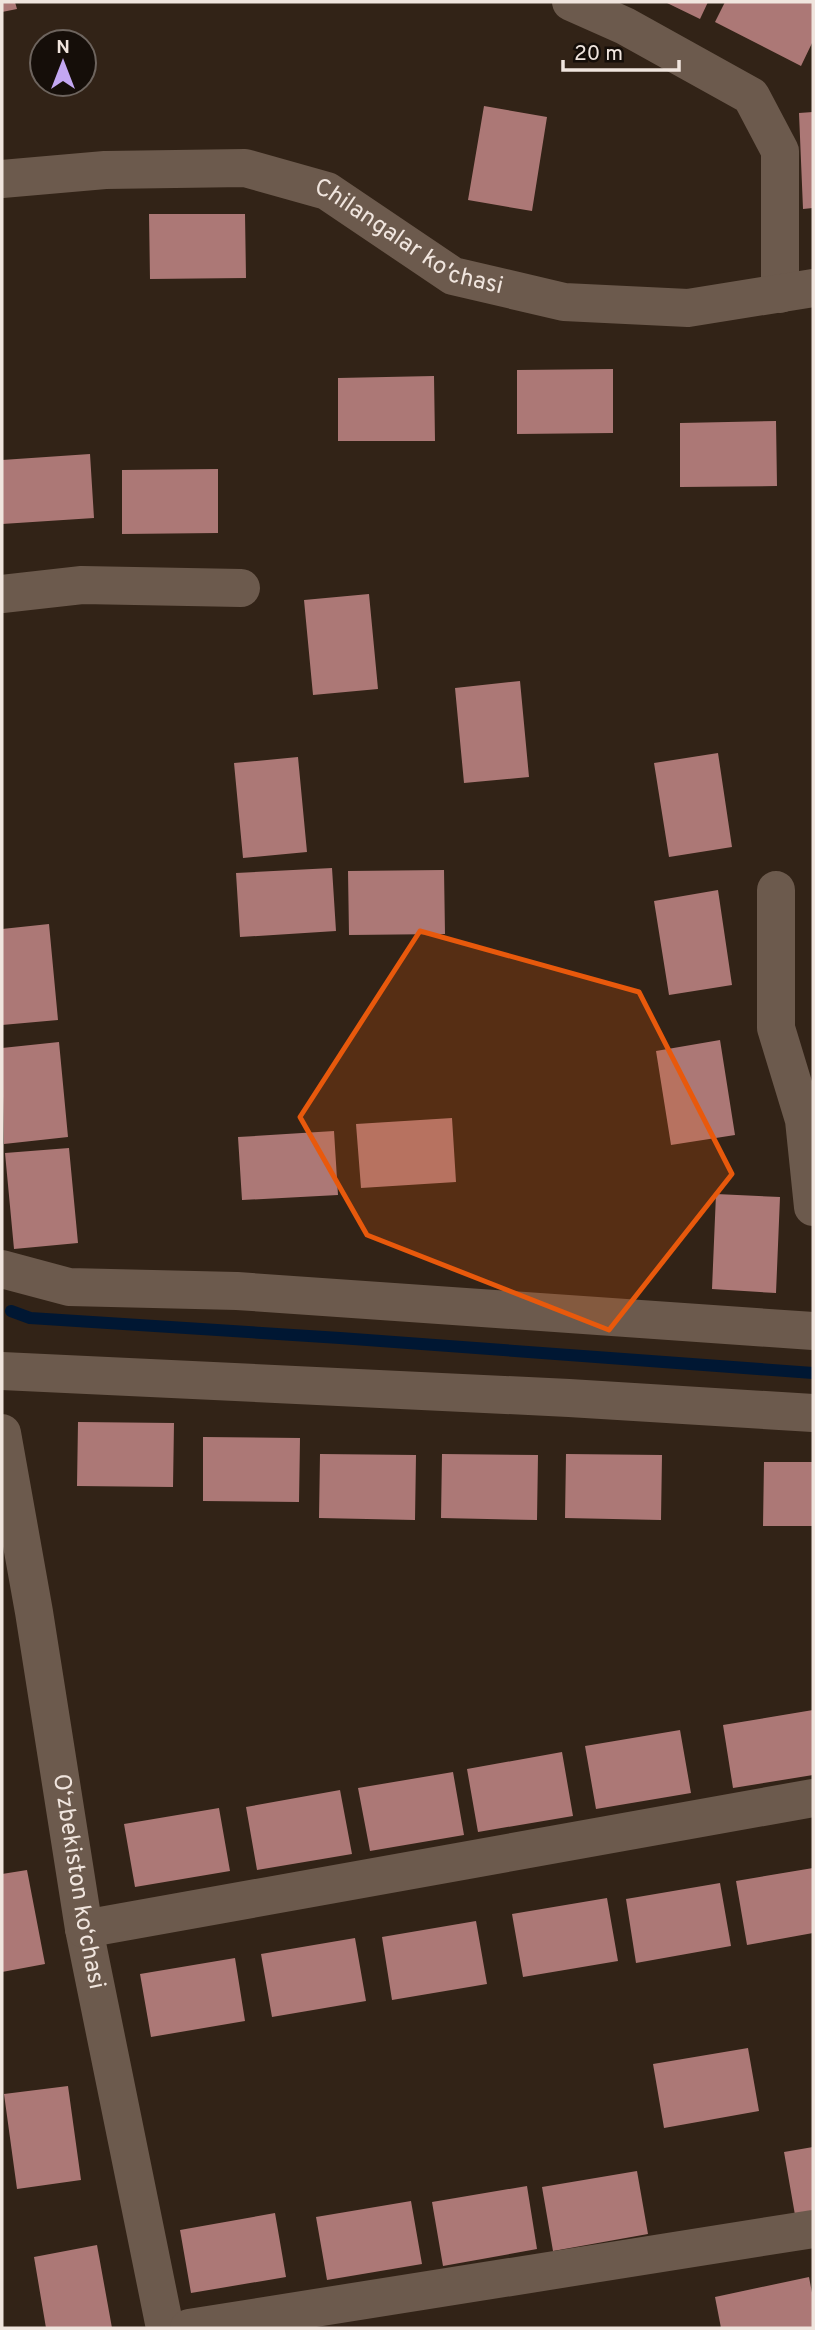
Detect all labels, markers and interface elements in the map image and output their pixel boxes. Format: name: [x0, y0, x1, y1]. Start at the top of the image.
north arrow: [28, 28, 98, 98]
scale bar: [563, 28, 678, 72]
text: N: [56, 36, 70, 60]
text: 20 m: [574, 41, 623, 68]
street label: Chilangalar ko'chasi: [311, 173, 506, 302]
street label: O‘zbekiston ko‘chasi: [45, 1772, 111, 1992]

